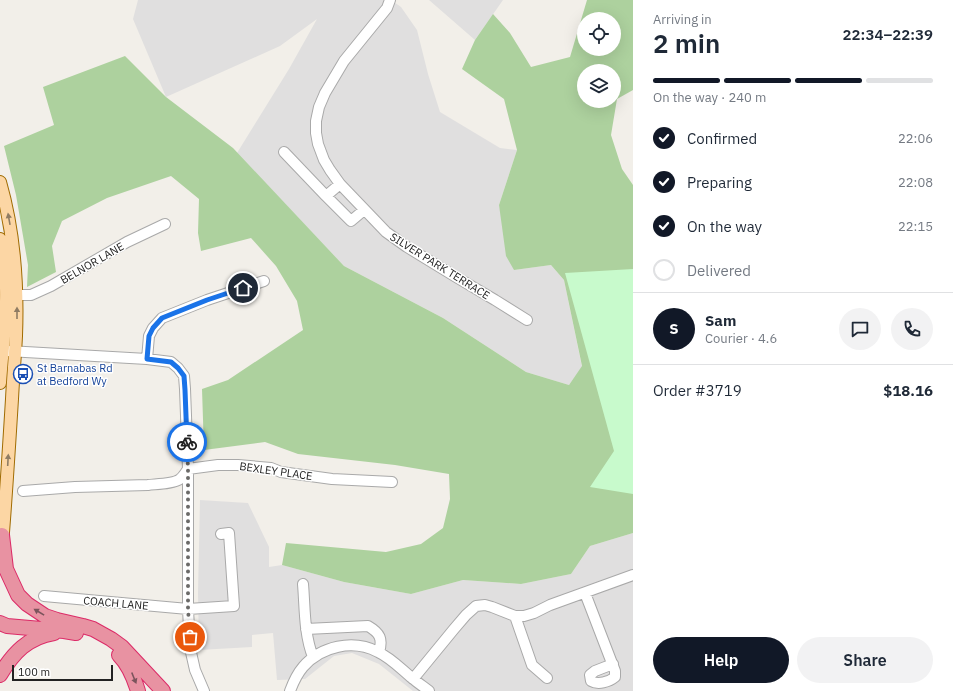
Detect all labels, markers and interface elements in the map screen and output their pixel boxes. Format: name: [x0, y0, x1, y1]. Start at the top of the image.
text: Arriving in: [653, 11, 712, 28]
map controls: [577, 12, 621, 108]
button: locate: [577, 12, 621, 56]
text: 22:34–22:39: [843, 25, 933, 44]
text: 2 min: [653, 26, 720, 60]
button: layers: [577, 64, 621, 108]
text: On the way · 240 m: [653, 89, 766, 106]
icon: check: [653, 127, 675, 149]
text: Confirmed: [687, 129, 757, 148]
text: 22:06: [898, 130, 933, 147]
icon: check: [653, 171, 675, 193]
text: Preparing: [687, 173, 752, 192]
text: 22:08: [898, 174, 933, 191]
one-way arrow: [5, 213, 11, 225]
icon: check: [653, 215, 675, 237]
text: On the way: [687, 217, 762, 236]
text: 22:15: [898, 218, 933, 235]
street label: SILVER PARK TERRACE: [387, 230, 493, 302]
street label: BELNOR LANE: [58, 239, 126, 287]
text: Delivered: [687, 261, 751, 280]
pin: [226, 271, 260, 305]
icon: home: [232, 277, 254, 299]
one-way arrow: [14, 306, 20, 319]
button: chat: [839, 308, 881, 350]
button: phone: [891, 308, 933, 350]
text: Sam: [705, 311, 736, 330]
text: S: [669, 319, 679, 338]
text: Courier · 4.6: [705, 330, 777, 347]
place label: St Barnabas Rd at Bedford Wy: [37, 361, 113, 388]
bus stop icon: St Barnabas Rd at Bedford Wy: [12, 363, 34, 385]
text: Order #3719: [653, 381, 742, 400]
text: $18.16: [883, 381, 933, 400]
courier: [167, 422, 207, 462]
icon: bike: [176, 431, 198, 453]
one-way arrow: [4, 454, 11, 466]
street label: BEXLEY PLACE: [239, 459, 313, 483]
street label: COACH LANE: [83, 593, 149, 613]
one-way arrow: [33, 609, 45, 616]
pin: [173, 620, 207, 654]
icon: bag: [179, 626, 201, 648]
button: Help: [653, 637, 789, 683]
button: Share: [797, 637, 933, 683]
scale bar: [12, 663, 113, 682]
text: 100 m: [18, 665, 50, 679]
one-way arrow: [131, 673, 137, 685]

